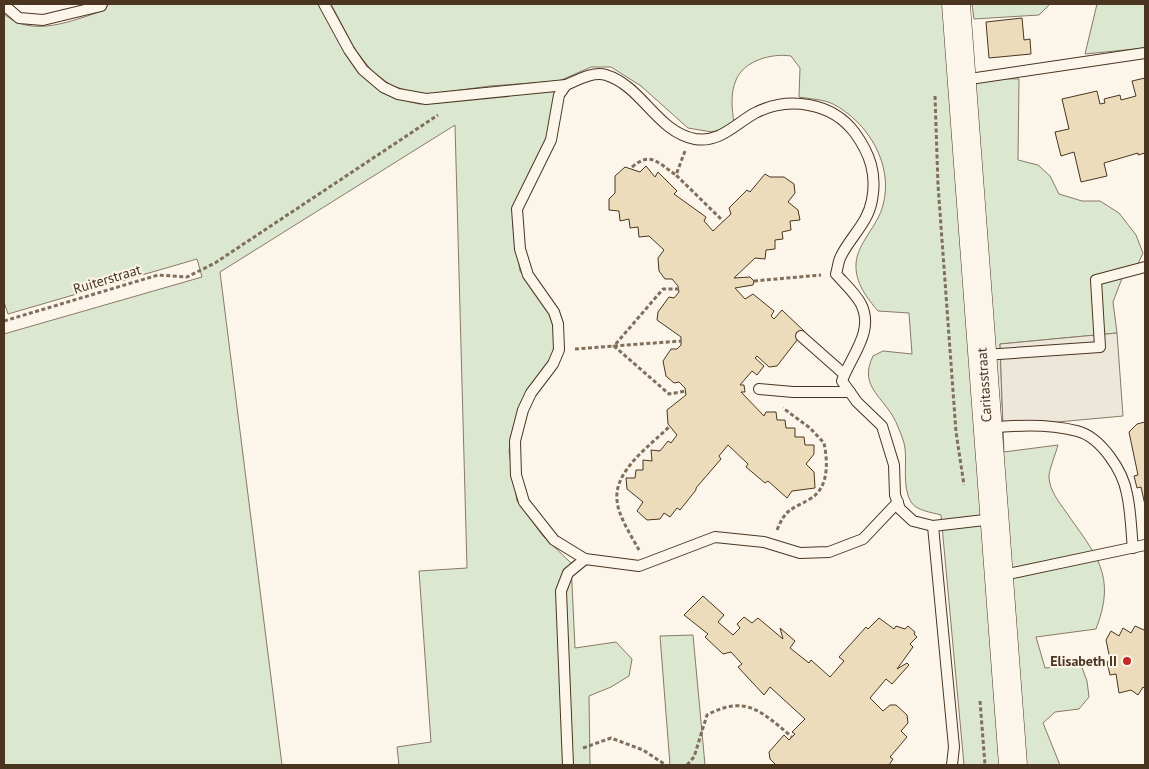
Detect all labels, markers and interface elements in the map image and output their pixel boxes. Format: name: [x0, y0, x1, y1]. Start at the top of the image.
street label: Ruiterstraat: [71, 260, 143, 298]
street label: Caritasstraat: [972, 347, 996, 423]
place label: Elisabeth II: [1050, 652, 1117, 670]
marker: Elisabeth II: [1121, 655, 1133, 667]

